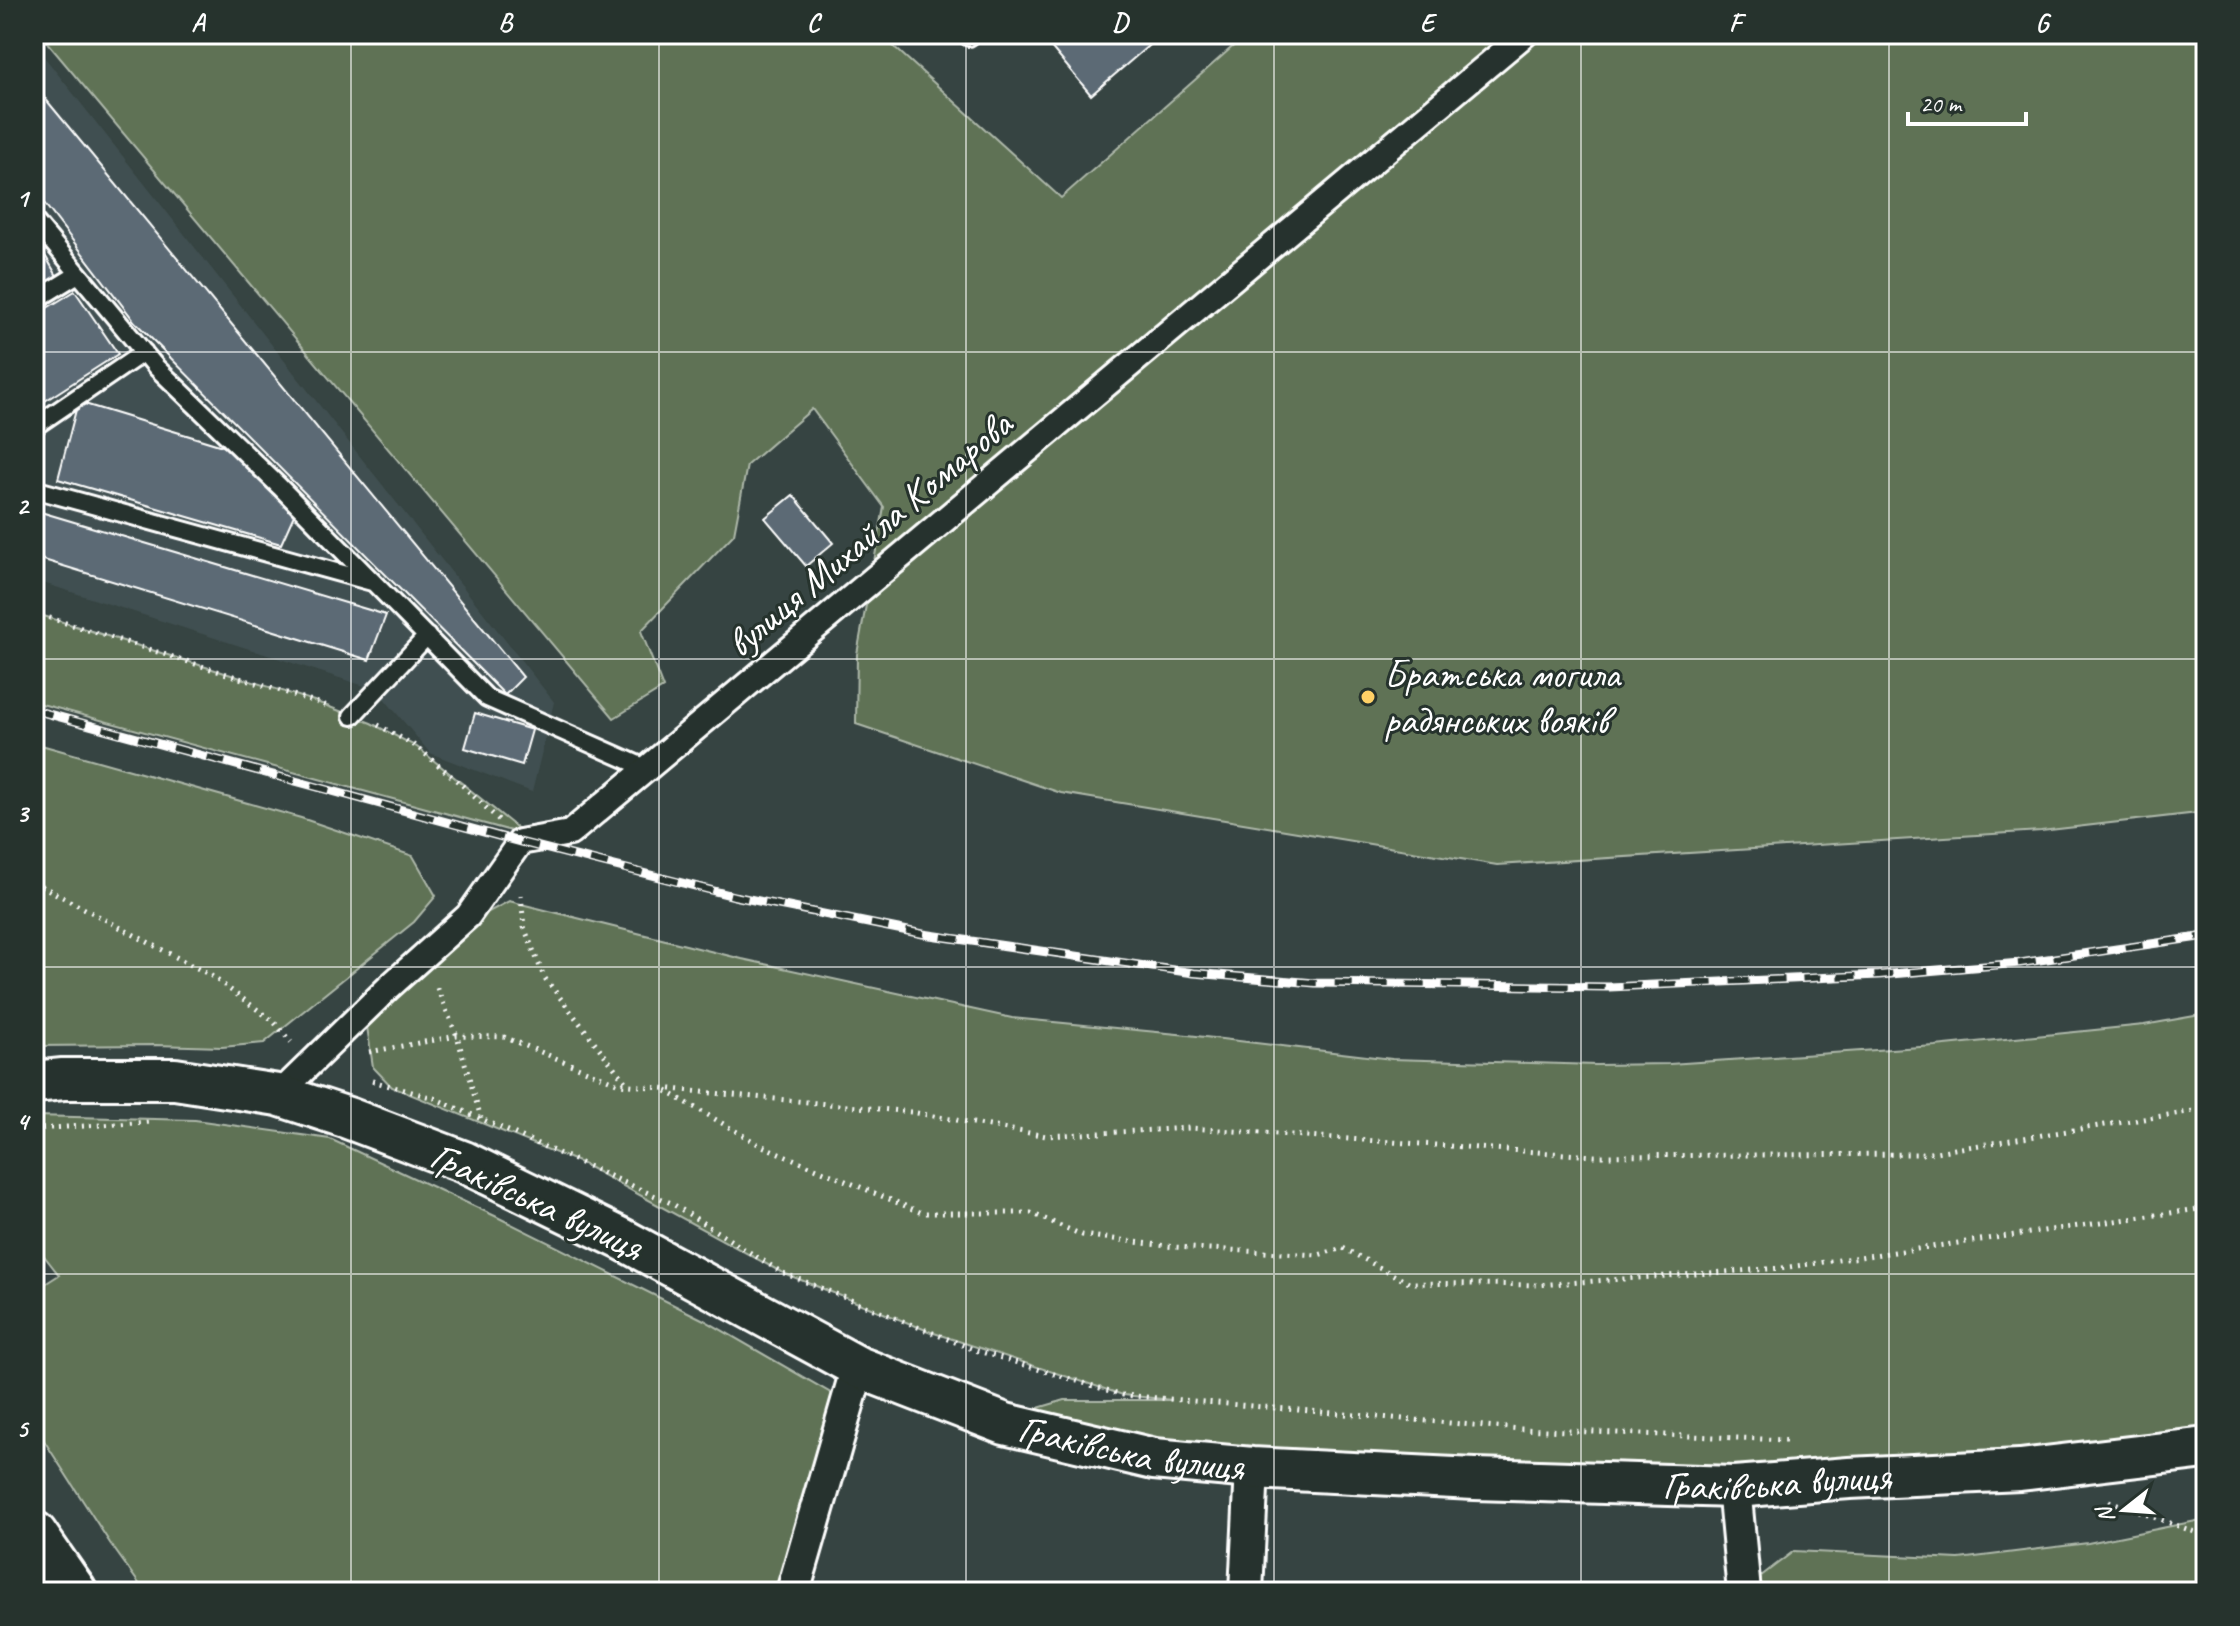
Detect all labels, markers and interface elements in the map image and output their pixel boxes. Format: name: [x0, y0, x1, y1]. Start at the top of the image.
text: A: [191, 6, 206, 39]
text: B: [498, 6, 514, 39]
text: C: [807, 6, 823, 39]
text: D: [1112, 6, 1130, 39]
text: E: [1420, 6, 1438, 39]
text: F: [1729, 6, 1747, 39]
text: G: [2036, 6, 2052, 39]
scale bar: [1908, 76, 2026, 126]
text: 20 m: [1920, 89, 1963, 119]
text: 1: [16, 182, 31, 215]
street label: вулиця Михайла Комарова: [716, 398, 1024, 668]
text: 2: [16, 489, 30, 522]
place label: Братська могила радянських вояків: [1384, 649, 1623, 745]
marker: Братська могила радянських вояків: [1359, 688, 1377, 706]
text: 3: [16, 797, 30, 830]
text: 4: [16, 1105, 31, 1138]
street label: Граківська вулиця: [423, 1130, 653, 1273]
street label: Граківська вулиця: [1013, 1403, 1248, 1492]
text: 5: [16, 1412, 30, 1445]
street label: Граківська вулиця: [1662, 1451, 1894, 1512]
north arrow: [2084, 1470, 2164, 1550]
text: N: [2089, 1502, 2121, 1526]

